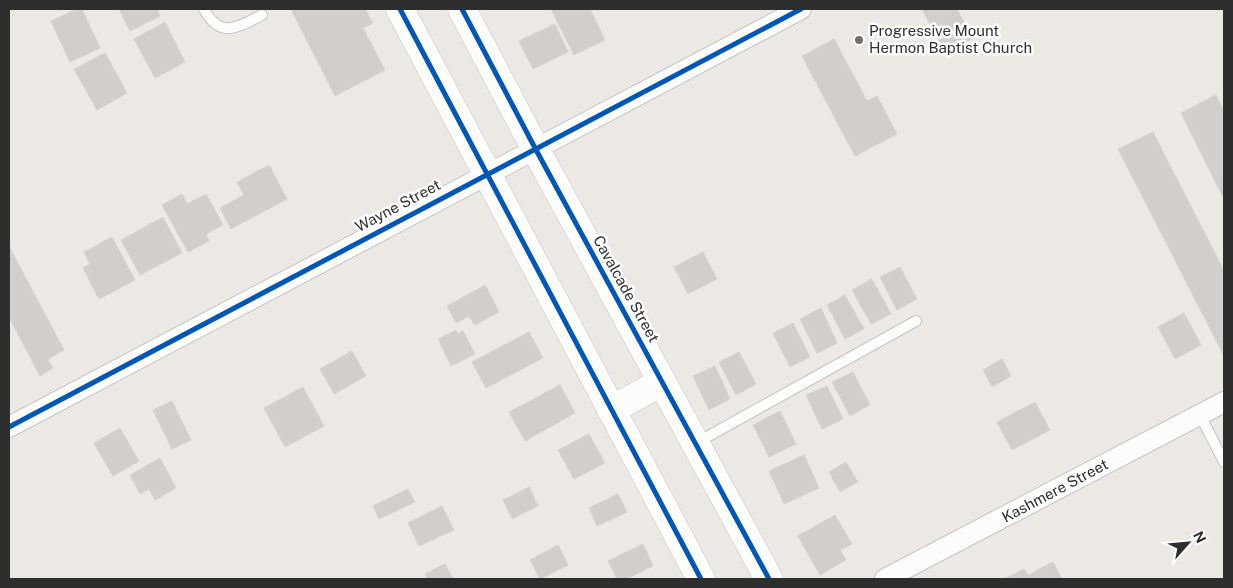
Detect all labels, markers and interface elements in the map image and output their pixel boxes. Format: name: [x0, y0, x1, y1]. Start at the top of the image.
place label: Progressive Mount Hermon Baptist Church: [869, 22, 1032, 56]
marker: Progressive Mount Hermon Baptist Church: [853, 34, 865, 46]
street label: Wayne Street: [352, 176, 443, 235]
street label: Cavalcade Street: [590, 232, 663, 345]
street label: Kashmere Street: [999, 455, 1111, 526]
north arrow: [1163, 518, 1213, 568]
text: N: [1190, 529, 1209, 546]

